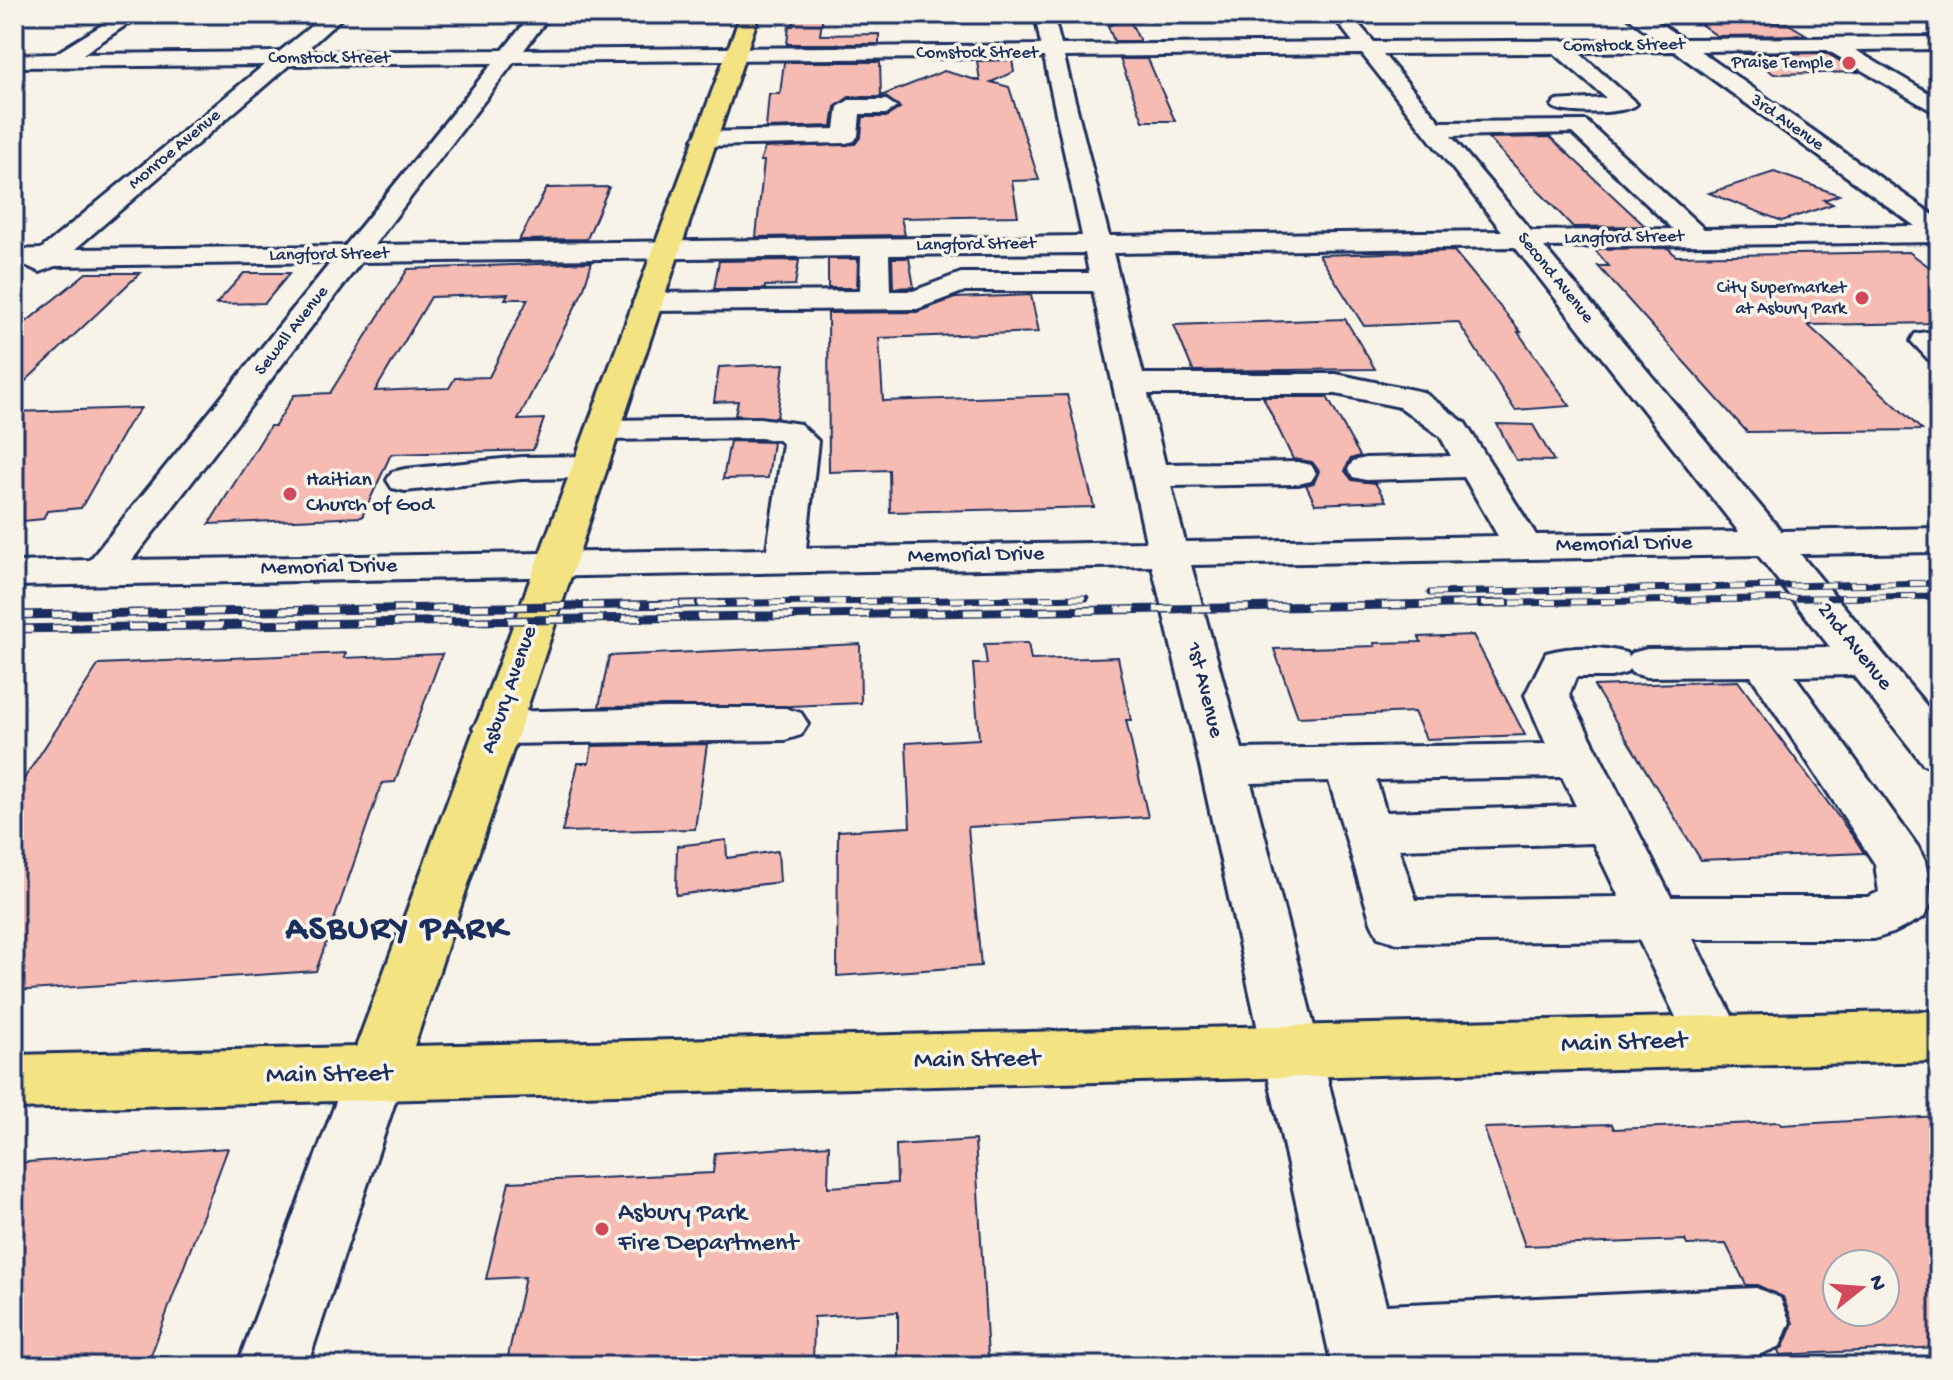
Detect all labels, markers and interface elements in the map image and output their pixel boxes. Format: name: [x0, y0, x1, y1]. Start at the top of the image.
street label: Comstock Street: [1563, 34, 1687, 58]
street label: Comstock Street: [916, 43, 1039, 64]
street label: Comstock Street: [268, 48, 391, 69]
place label: Praise Temple: [1731, 53, 1834, 74]
marker: Praise Temple: [1840, 54, 1858, 72]
street label: 3rd Avenue: [1745, 90, 1828, 156]
street label: Monroe Avenue: [125, 105, 226, 195]
street label: Langford Street: [1564, 226, 1686, 250]
street label: Second Avenue: [1512, 228, 1598, 328]
street label: Langford Street: [916, 233, 1038, 257]
street label: Langford Street: [269, 243, 391, 267]
place label: City Supermarket at Asbury Park: [1717, 278, 1848, 320]
street label: Sewall Avenue: [251, 281, 334, 380]
marker: City Supermarket at Asbury Park: [1853, 289, 1871, 307]
place label: Haitian Church of God: [306, 468, 436, 519]
marker: Haitian Church of God: [281, 485, 299, 503]
street label: Memorial Drive: [1556, 531, 1693, 559]
street label: Memorial Drive: [908, 542, 1045, 570]
street label: Memorial Drive: [261, 554, 398, 582]
street label: 2nd Avenue: [1811, 598, 1898, 697]
street label: Asbury Avenue: [476, 622, 544, 757]
street label: 1st Avenue: [1179, 639, 1229, 741]
district label: ASBURY PARK: [285, 909, 511, 952]
street label: Main Street: [1561, 1026, 1690, 1062]
street label: Main Street: [914, 1044, 1043, 1078]
street label: Main Street: [266, 1059, 395, 1093]
place label: Asbury Park Fire Department: [617, 1199, 800, 1260]
marker: Asbury Park Fire Department: [593, 1220, 611, 1238]
north arrow: [1821, 1248, 1901, 1328]
text: N: [1862, 1273, 1891, 1294]

